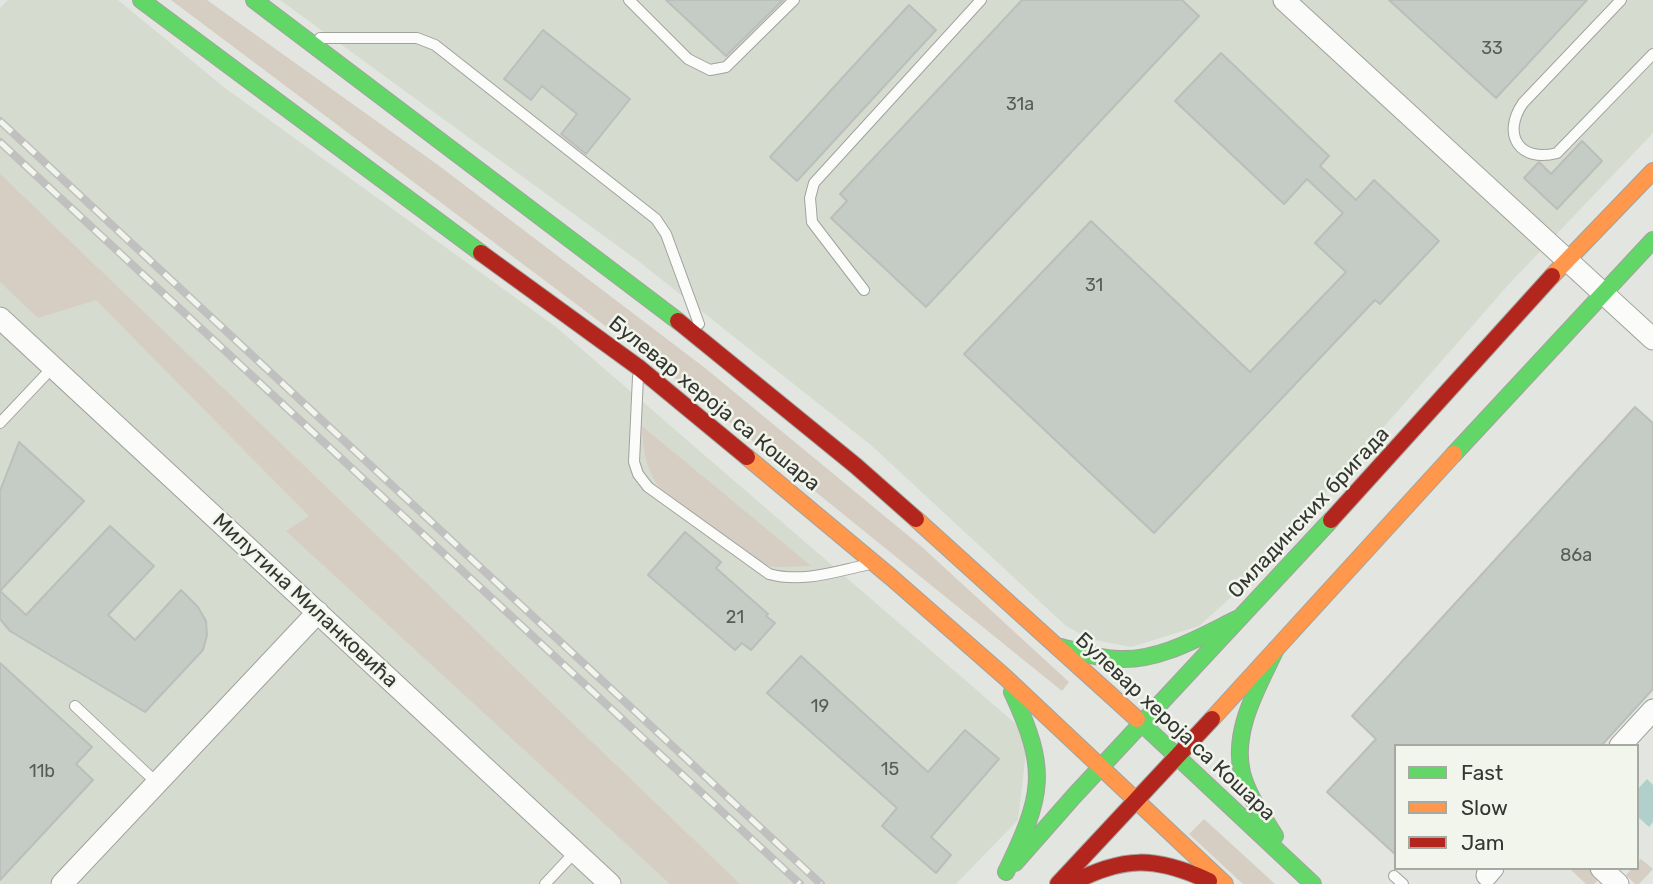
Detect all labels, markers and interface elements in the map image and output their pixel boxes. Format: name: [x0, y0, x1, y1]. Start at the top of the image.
house number: 33: [1481, 38, 1503, 60]
house number: 31a: [1006, 94, 1034, 116]
house number: 31: [1085, 275, 1103, 297]
street label: Булевар хероја са Кошара: [603, 311, 825, 497]
street label: Омладинских бригада: [1223, 422, 1395, 604]
street label: Милутина Миланковића: [207, 509, 403, 693]
house number: 86a: [1560, 545, 1592, 567]
house number: 21: [726, 607, 744, 629]
street label: Булевар хероја са Кошара: [1070, 628, 1280, 826]
house number: 19: [811, 696, 829, 718]
legend: [1394, 744, 1639, 870]
house number: 15: [881, 759, 899, 781]
text: Fast: [1461, 760, 1503, 785]
house number: 11b: [29, 761, 55, 783]
text: Slow: [1461, 795, 1508, 820]
text: Jam: [1461, 830, 1505, 855]

